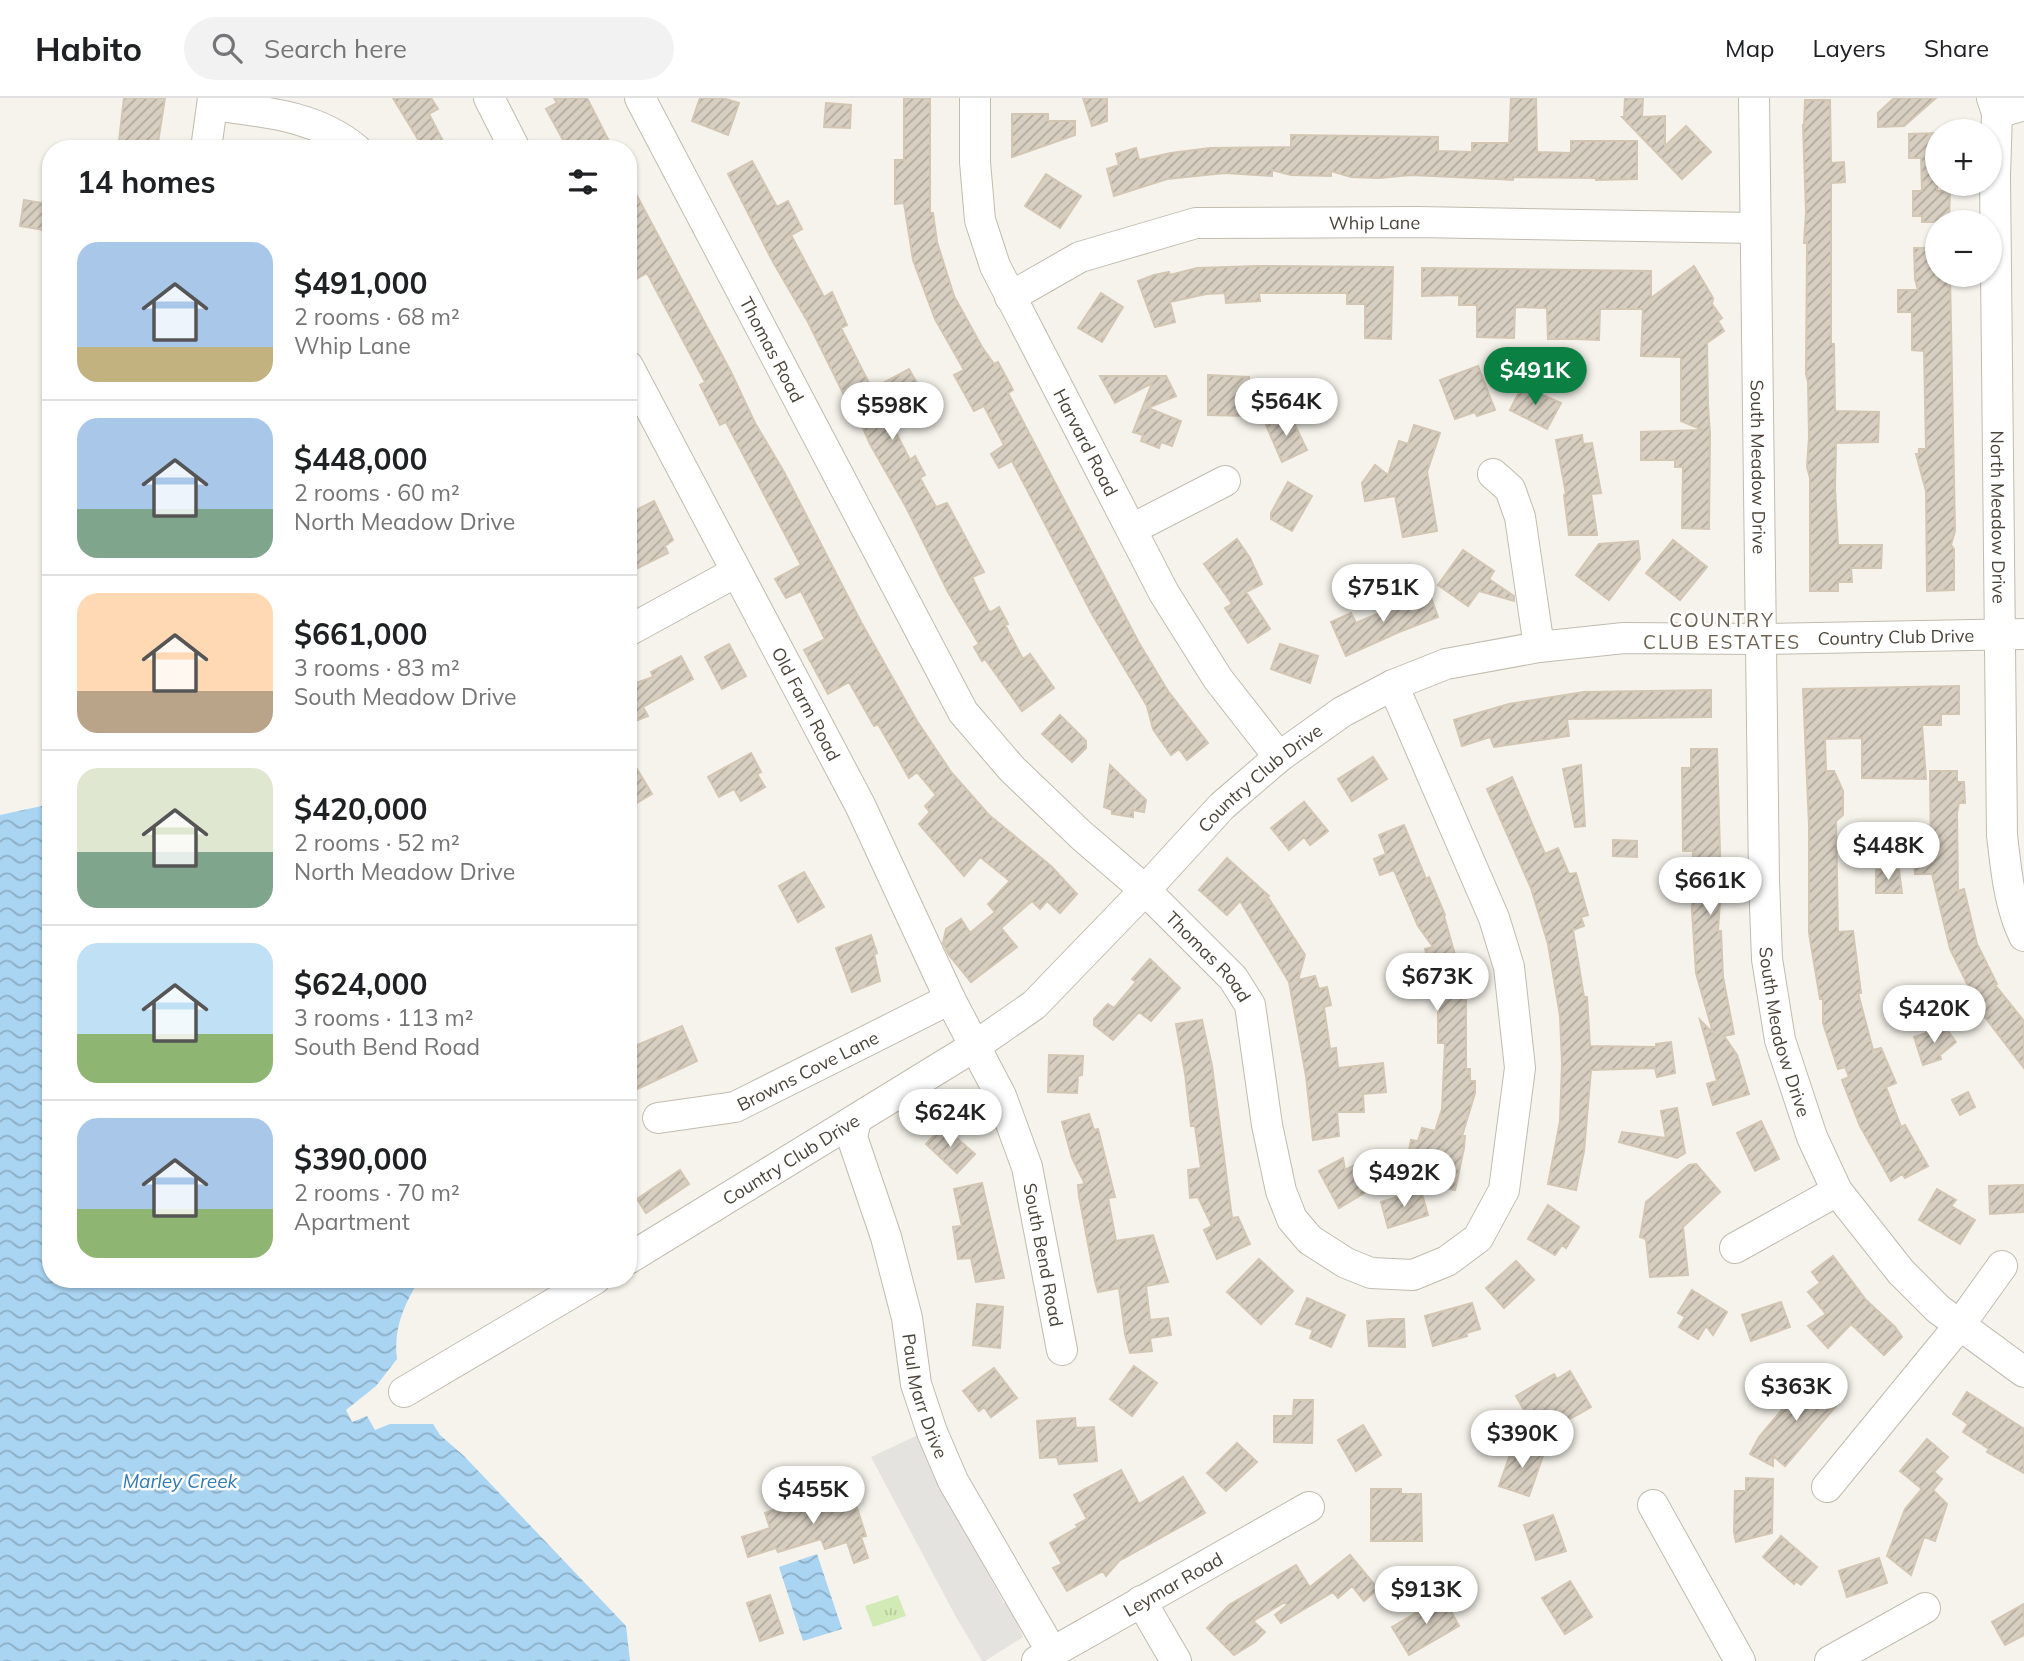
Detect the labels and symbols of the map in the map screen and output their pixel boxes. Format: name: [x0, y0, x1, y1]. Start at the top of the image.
street label: Whip Lane: [1329, 210, 1420, 234]
street label: Thomas Road: [735, 293, 809, 406]
pin: $491K: [1486, 348, 1584, 407]
pin: $564K: [1237, 378, 1335, 438]
street label: South Meadow Drive: [1746, 380, 1771, 554]
pin: $598K: [843, 382, 941, 442]
street label: Harvard Road: [1049, 385, 1123, 500]
street label: North Meadow Drive: [1986, 430, 2011, 604]
pin: $751K: [1334, 564, 1432, 624]
district label: COUNTRY CLUB ESTATES: [1643, 608, 1801, 654]
street label: Country Club Drive: [1817, 623, 1974, 649]
street label: Old Farm Road: [767, 643, 846, 765]
street label: Country Club Drive: [1193, 718, 1327, 837]
pin: $448K: [1839, 822, 1937, 882]
pin: $661K: [1661, 858, 1759, 917]
street label: Thomas Road: [1161, 906, 1256, 1006]
street label: South Meadow Drive: [1755, 946, 1816, 1120]
pin: $673K: [1388, 954, 1486, 1013]
pin: $420K: [1885, 986, 1983, 1045]
street label: Browns Cove Lane: [733, 1025, 882, 1116]
pin: $624K: [901, 1090, 999, 1149]
street label: Country Club Drive: [718, 1108, 864, 1210]
pin: $492K: [1355, 1150, 1453, 1209]
street label: South Bend Road: [1019, 1181, 1069, 1329]
street label: Paul Marr Drive: [898, 1332, 953, 1462]
pin: $363K: [1747, 1364, 1845, 1423]
pin: $390K: [1473, 1410, 1571, 1470]
pin: $455K: [764, 1466, 862, 1526]
water label: Marley Creek: [123, 1469, 239, 1493]
street label: Leymar Road: [1119, 1547, 1227, 1621]
pin: $913K: [1377, 1566, 1475, 1626]

